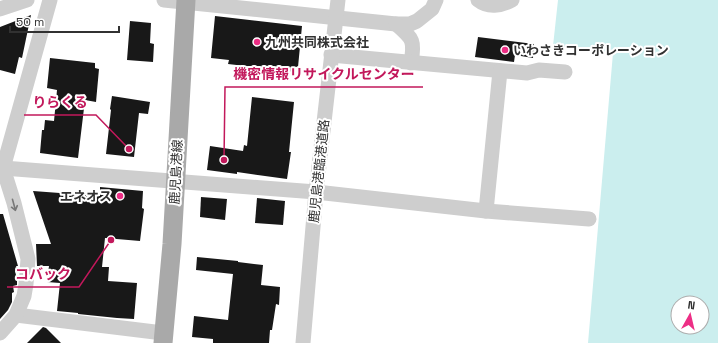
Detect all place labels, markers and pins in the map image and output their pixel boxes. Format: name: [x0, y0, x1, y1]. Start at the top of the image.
place label: 九州共同株式会社: [265, 34, 369, 51]
marker: 九州共同株式会社: [252, 37, 262, 47]
place label: いわさきコーポレーション: [513, 42, 669, 59]
marker: いわさきコーポレーション: [500, 45, 510, 55]
callout: 機密情報リサイクルセンター: [225, 61, 423, 87]
callout: りらくる: [24, 89, 96, 115]
place label: エネオス: [60, 188, 112, 205]
marker: エネオス: [115, 191, 125, 201]
callout: コバック: [7, 261, 79, 287]

